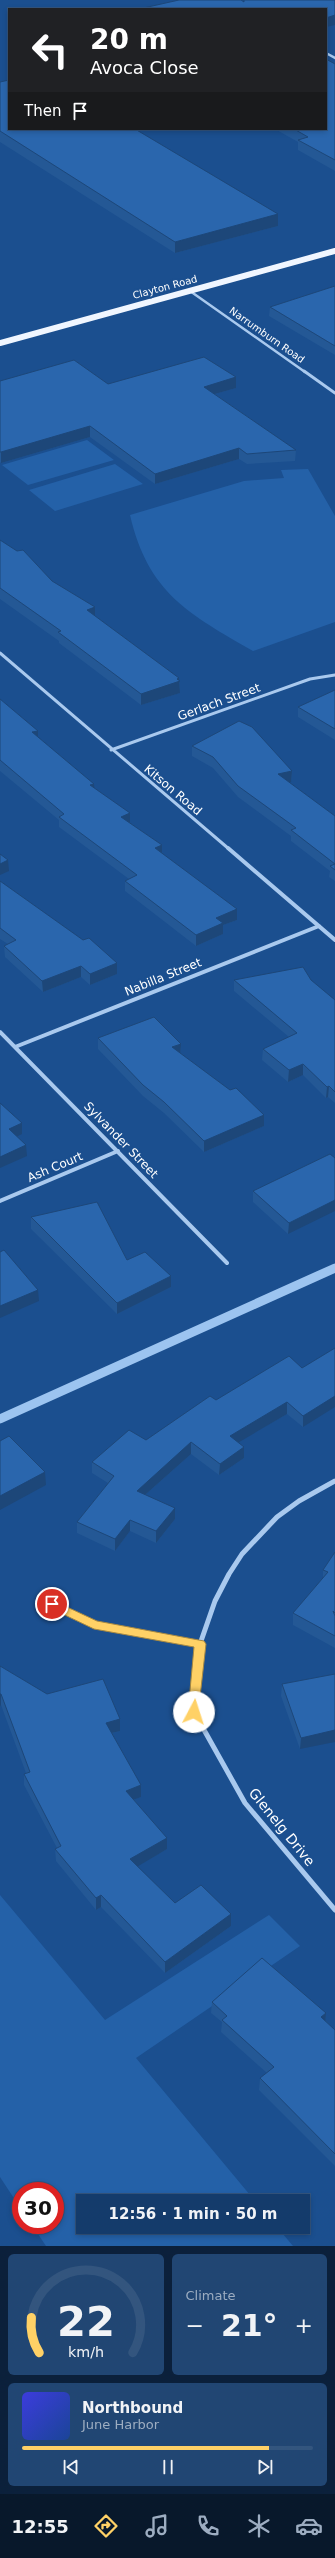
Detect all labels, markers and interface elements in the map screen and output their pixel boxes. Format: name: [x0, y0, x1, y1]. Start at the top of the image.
text: 20 m: [90, 23, 168, 56]
icon: left: [24, 24, 76, 76]
text: Avoca Close: [90, 57, 199, 78]
icon: arrive: [69, 100, 91, 122]
text: Then: [24, 102, 61, 120]
street label: Clayton Road: [131, 273, 199, 301]
street label: Narrumburn Road: [227, 305, 307, 365]
street label: Gerlach Street: [176, 680, 262, 723]
street label: Kitson Road: [141, 762, 205, 818]
street label: Nabilla Street: [123, 955, 204, 999]
street label: Sylvander Street: [81, 1099, 161, 1181]
street label: Ash Court: [25, 1149, 85, 1185]
pin: [35, 1587, 69, 1621]
icon: arrive: [41, 1593, 63, 1615]
position arrow: [173, 1691, 215, 1733]
street label: Glenelg Drive: [246, 1785, 318, 1869]
speed limit sign: 30: [12, 2182, 64, 2234]
text: 12:56 · 1 min · 50 m: [109, 2205, 277, 2223]
text: Climate: [186, 2288, 236, 2303]
text: 22: [57, 2296, 115, 2345]
text: 21°: [221, 2308, 278, 2343]
text: −: [186, 2313, 204, 2338]
text: +: [295, 2313, 313, 2338]
text: km/h: [68, 2343, 104, 2359]
text: Northbound: [82, 2399, 183, 2417]
text: June Harbor: [82, 2417, 159, 2432]
icon: previous: [60, 2456, 82, 2478]
icon: pause: [157, 2456, 179, 2478]
icon: next: [254, 2456, 276, 2478]
icon: directions: [92, 2512, 120, 2540]
icon: music: [143, 2512, 171, 2540]
icon: phone: [194, 2512, 222, 2540]
icon: climate: [245, 2512, 273, 2540]
icon: car: [295, 2512, 323, 2540]
text: 12:55: [11, 2516, 69, 2537]

